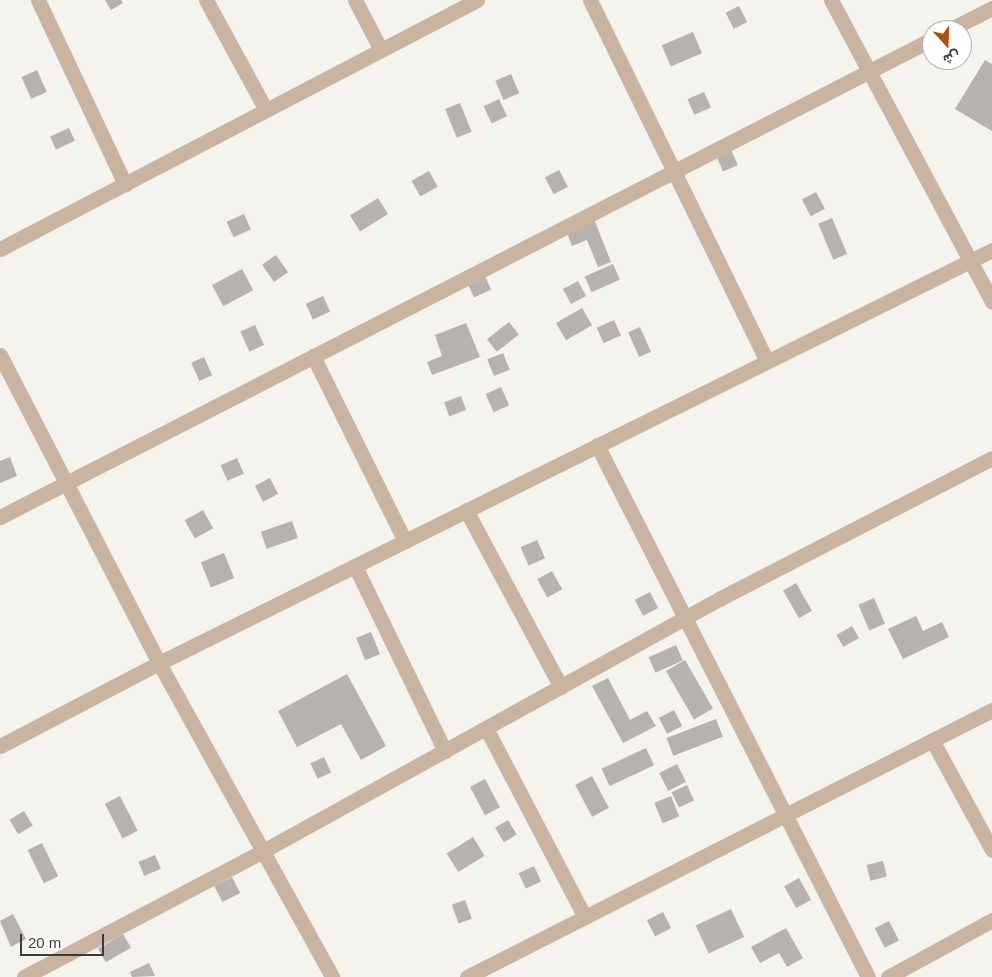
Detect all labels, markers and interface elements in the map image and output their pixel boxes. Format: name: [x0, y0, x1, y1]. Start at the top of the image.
north arrow: [922, 20, 972, 70]
text: ش: [941, 48, 962, 69]
scale bar: [22, 924, 106, 956]
text: 20 m: [28, 934, 61, 951]

